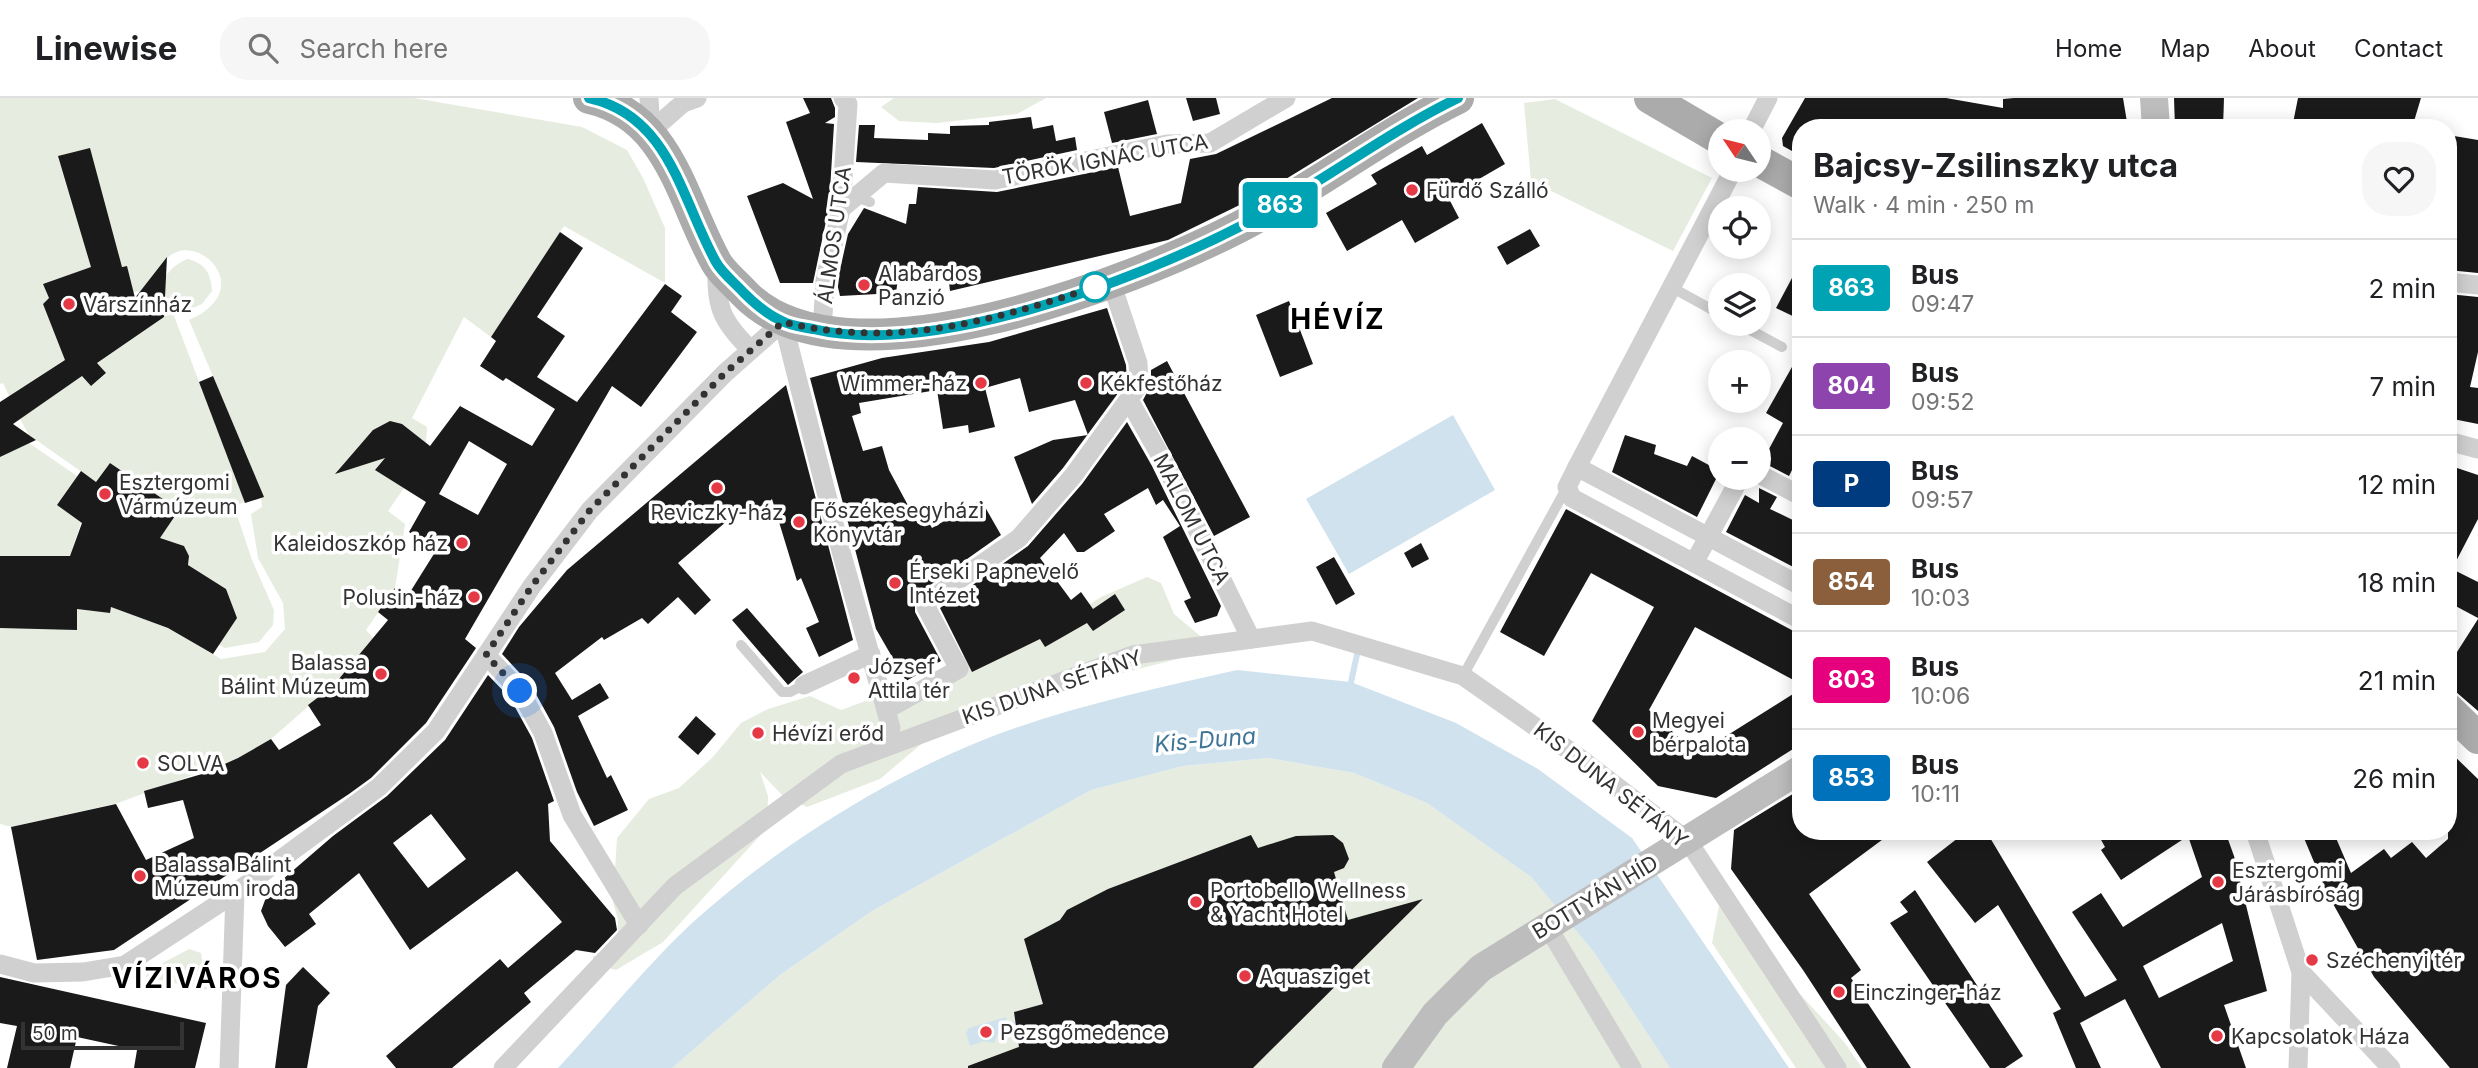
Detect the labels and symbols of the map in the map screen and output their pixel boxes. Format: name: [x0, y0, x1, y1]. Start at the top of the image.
north arrow: [1708, 119, 1771, 182]
street label: TÖRÖK IGNÁC UTCA: [1000, 128, 1210, 189]
street label: ÁLMOS UTCA: [811, 164, 856, 305]
place label: Fürdő Szálló: [1426, 178, 1549, 203]
line badge: 863: [1240, 182, 1320, 228]
marker: Fürdő Szálló: [1404, 182, 1420, 198]
place label: Alabárdos Panzió: [878, 261, 978, 310]
unlabelled marker: [1080, 272, 1110, 302]
marker: Alabárdos Panzió: [856, 277, 872, 293]
place label: Várszínház: [83, 292, 192, 317]
marker: Várszínház: [61, 296, 77, 312]
district label: HÉVÍZ: [1290, 301, 1386, 336]
place label: Wimmer-ház: [840, 371, 967, 396]
place label: Kékfestőház: [1100, 371, 1223, 396]
marker: Wimmer-ház: [973, 375, 989, 391]
marker: Kékfestőház: [1078, 375, 1094, 391]
street label: MALOM UTCA: [1148, 449, 1236, 589]
place label: Esztergomi Vármúzeum: [119, 470, 238, 519]
marker: Reviczky-ház: [709, 480, 725, 496]
marker: Esztergomi Vármúzeum: [97, 486, 113, 502]
place label: Főszékesegyházi Könyvtár: [813, 498, 984, 547]
place label: Reviczky-ház: [650, 500, 784, 525]
marker: Főszékesegyházi Könyvtár: [791, 514, 807, 530]
place label: Kaleidoszkóp ház: [273, 531, 448, 556]
marker: Kaleidoszkóp ház: [454, 535, 470, 551]
place label: Érseki Papnevelő Intézet: [909, 558, 1079, 608]
marker: Érseki Papnevelő Intézet: [887, 575, 903, 591]
place label: Polusin-ház: [343, 585, 460, 610]
marker: Polusin-ház: [466, 589, 482, 605]
street label: KIS DUNA SÉTÁNY: [958, 644, 1145, 730]
place label: Balassa Bálint Múzeum: [220, 650, 367, 699]
place label: József Attila tér: [868, 654, 950, 703]
marker: Balassa Bálint Múzeum: [373, 666, 389, 682]
marker: József Attila tér: [846, 670, 862, 686]
your location: [502, 673, 537, 708]
place label: Megyei bérpalota: [1652, 708, 1747, 757]
street label: KIS DUNA SÉTÁNY: [1529, 716, 1694, 853]
place label: Hévízi erőd: [772, 721, 884, 746]
water label: Kis-Duna: [1153, 722, 1257, 758]
marker: Megyei bérpalota: [1630, 724, 1646, 740]
marker: Hévízi erőd: [750, 725, 766, 741]
place label: SOLVA: [157, 751, 225, 776]
marker: SOLVA: [135, 755, 151, 771]
street label: BOTTYÁN HÍD: [1527, 849, 1662, 944]
place label: Balassa Bálint Múzeum iroda: [154, 852, 296, 901]
place label: Esztergomi Járásbíróság: [2232, 858, 2360, 907]
marker: Balassa Bálint Múzeum iroda: [132, 868, 148, 884]
marker: Esztergomi Járásbíróság: [2210, 874, 2226, 890]
place label: Portobello Wellness & Yacht Hotel: [1210, 878, 1406, 927]
marker: Portobello Wellness & Yacht Hotel: [1188, 894, 1204, 910]
place label: Széchenyi tér: [2326, 948, 2461, 973]
marker: Széchenyi tér: [2304, 952, 2320, 968]
district label: VÍZIVÁROS: [111, 960, 283, 995]
place label: Aquasziget: [1259, 964, 1370, 989]
marker: Aquasziget: [1237, 968, 1253, 984]
place label: Einczinger-ház: [1853, 980, 2002, 1005]
marker: Einczinger-ház: [1831, 984, 1847, 1000]
scale bar: [21, 1019, 184, 1051]
place label: Pezsgőmedence: [1000, 1020, 1166, 1045]
marker: Pezsgőmedence: [978, 1024, 994, 1040]
place label: Kapcsolatok Háza: [2231, 1024, 2410, 1049]
marker: Kapcsolatok Háza: [2209, 1028, 2225, 1044]

